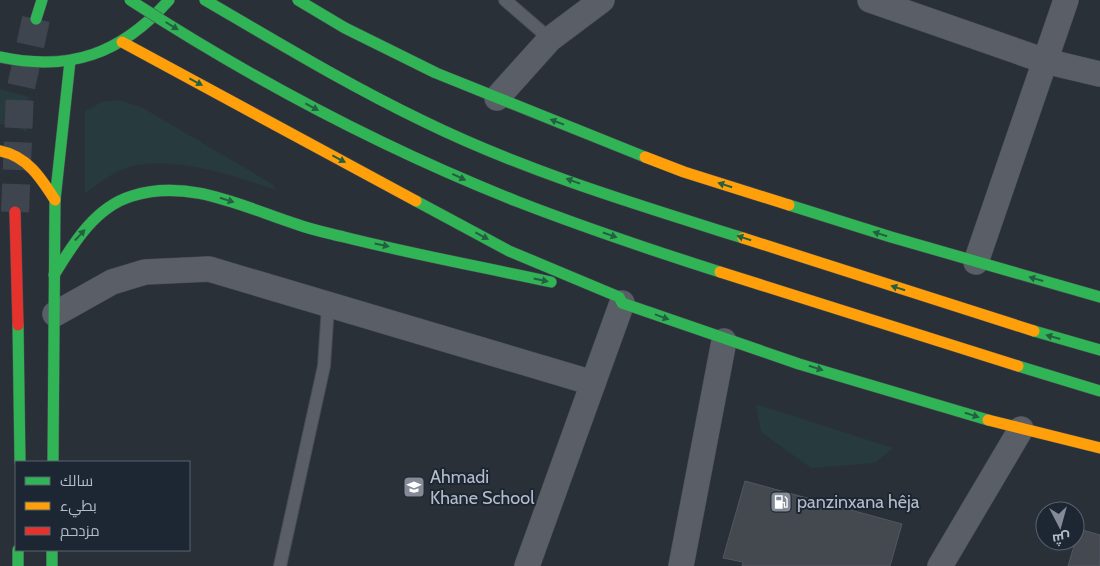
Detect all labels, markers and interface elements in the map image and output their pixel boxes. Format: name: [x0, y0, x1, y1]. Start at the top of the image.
one-way arrow: [165, 21, 178, 31]
one-way arrow: [189, 78, 203, 86]
one-way arrow: [305, 103, 320, 111]
one-way arrow: [550, 117, 564, 125]
one-way arrow: [332, 155, 347, 163]
one-way arrow: [452, 173, 466, 181]
one-way arrow: [565, 177, 580, 185]
one-way arrow: [718, 180, 733, 188]
one-way arrow: [219, 197, 234, 204]
one-way arrow: [74, 229, 86, 241]
one-way arrow: [873, 229, 888, 237]
one-way arrow: [476, 232, 489, 241]
one-way arrow: [603, 232, 618, 240]
one-way arrow: [736, 234, 751, 241]
one-way arrow: [375, 241, 390, 249]
one-way arrow: [1029, 274, 1044, 282]
one-way arrow: [534, 276, 549, 284]
one-way arrow: [891, 283, 906, 291]
one-way arrow: [654, 314, 669, 321]
one-way arrow: [1045, 333, 1060, 341]
one-way arrow: [809, 365, 824, 373]
one-way arrow: [964, 411, 979, 419]
legend: [15, 461, 190, 551]
place label: Ahmadi Khane School: [430, 466, 535, 509]
text: سالك: [60, 472, 93, 490]
school or university icon: Ahmadi Khane School: [402, 475, 426, 499]
fuel station icon: panzinxana hêja: [769, 490, 793, 514]
place label: panzinxana hêja: [797, 491, 920, 513]
text: بطيء: [60, 497, 97, 518]
north arrow: [1035, 501, 1085, 551]
text: مزدحم: [60, 522, 100, 541]
text: ش: [1051, 529, 1071, 549]

